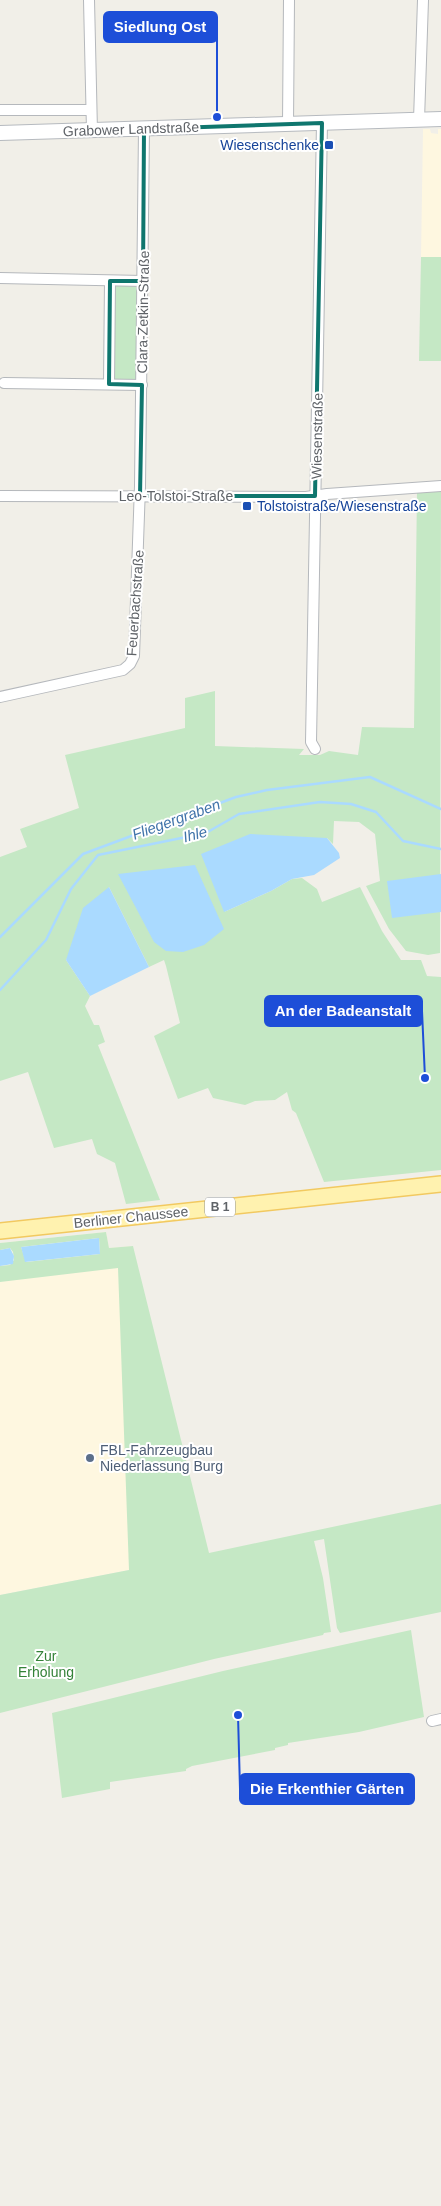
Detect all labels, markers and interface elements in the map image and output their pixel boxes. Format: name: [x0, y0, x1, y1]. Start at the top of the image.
callout: Siedlung Ost: [104, 12, 217, 42]
text: Siedlung Ost: [114, 18, 206, 35]
street label: Grabower Landstraße: [63, 119, 200, 139]
place label: Wiesenschenke: [220, 137, 319, 153]
marker: Wiesenschenke: [323, 139, 335, 151]
street label: Clara-Zetkin-Straße: [134, 250, 152, 374]
street label: Wiesenstraße: [308, 392, 326, 479]
street label: Leo-Tolstoi-Straße: [119, 488, 233, 504]
place label: Tolstoistraße/Wiesenstraße: [257, 498, 427, 514]
marker: Tolstoistraße/Wiesenstraße: [241, 500, 253, 512]
street label: Feuerbachstraße: [123, 549, 147, 657]
water label: Fliegergraben: [130, 795, 222, 843]
water label: Ihle: [181, 823, 209, 845]
callout: An der Badeanstalt: [265, 996, 422, 1026]
text: An der Badeanstalt: [275, 1002, 411, 1019]
road number: B 1: [205, 1198, 235, 1216]
street label: Berliner Chaussee: [73, 1203, 189, 1231]
place label: FBL-Fahrzeugbau Niederlassung Burg: [100, 1442, 223, 1474]
marker: FBL-Fahrzeugbau Niederlassung Burg: [84, 1452, 96, 1464]
park label: Zur Erholung: [18, 1648, 74, 1680]
callout: Die Erkenthier Gärten: [240, 1774, 414, 1804]
text: Die Erkenthier Gärten: [250, 1780, 404, 1797]

